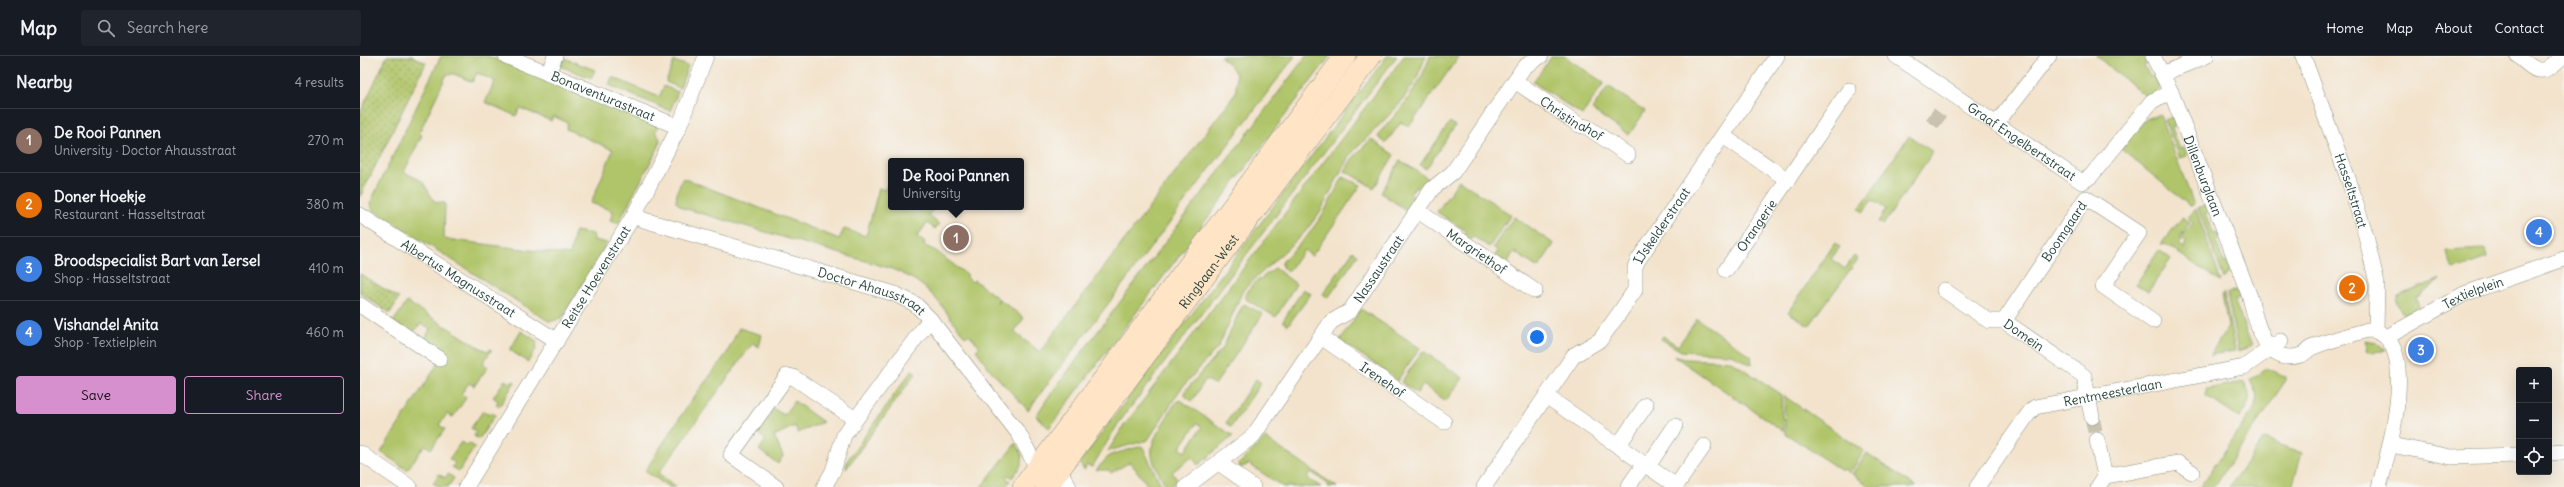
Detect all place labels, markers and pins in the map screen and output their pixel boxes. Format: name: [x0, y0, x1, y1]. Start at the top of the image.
pin: 4: [2526, 217, 2552, 247]
pin: 1: [943, 223, 969, 253]
pin: 2: [2339, 273, 2365, 303]
pin: 3: [2408, 335, 2434, 365]

